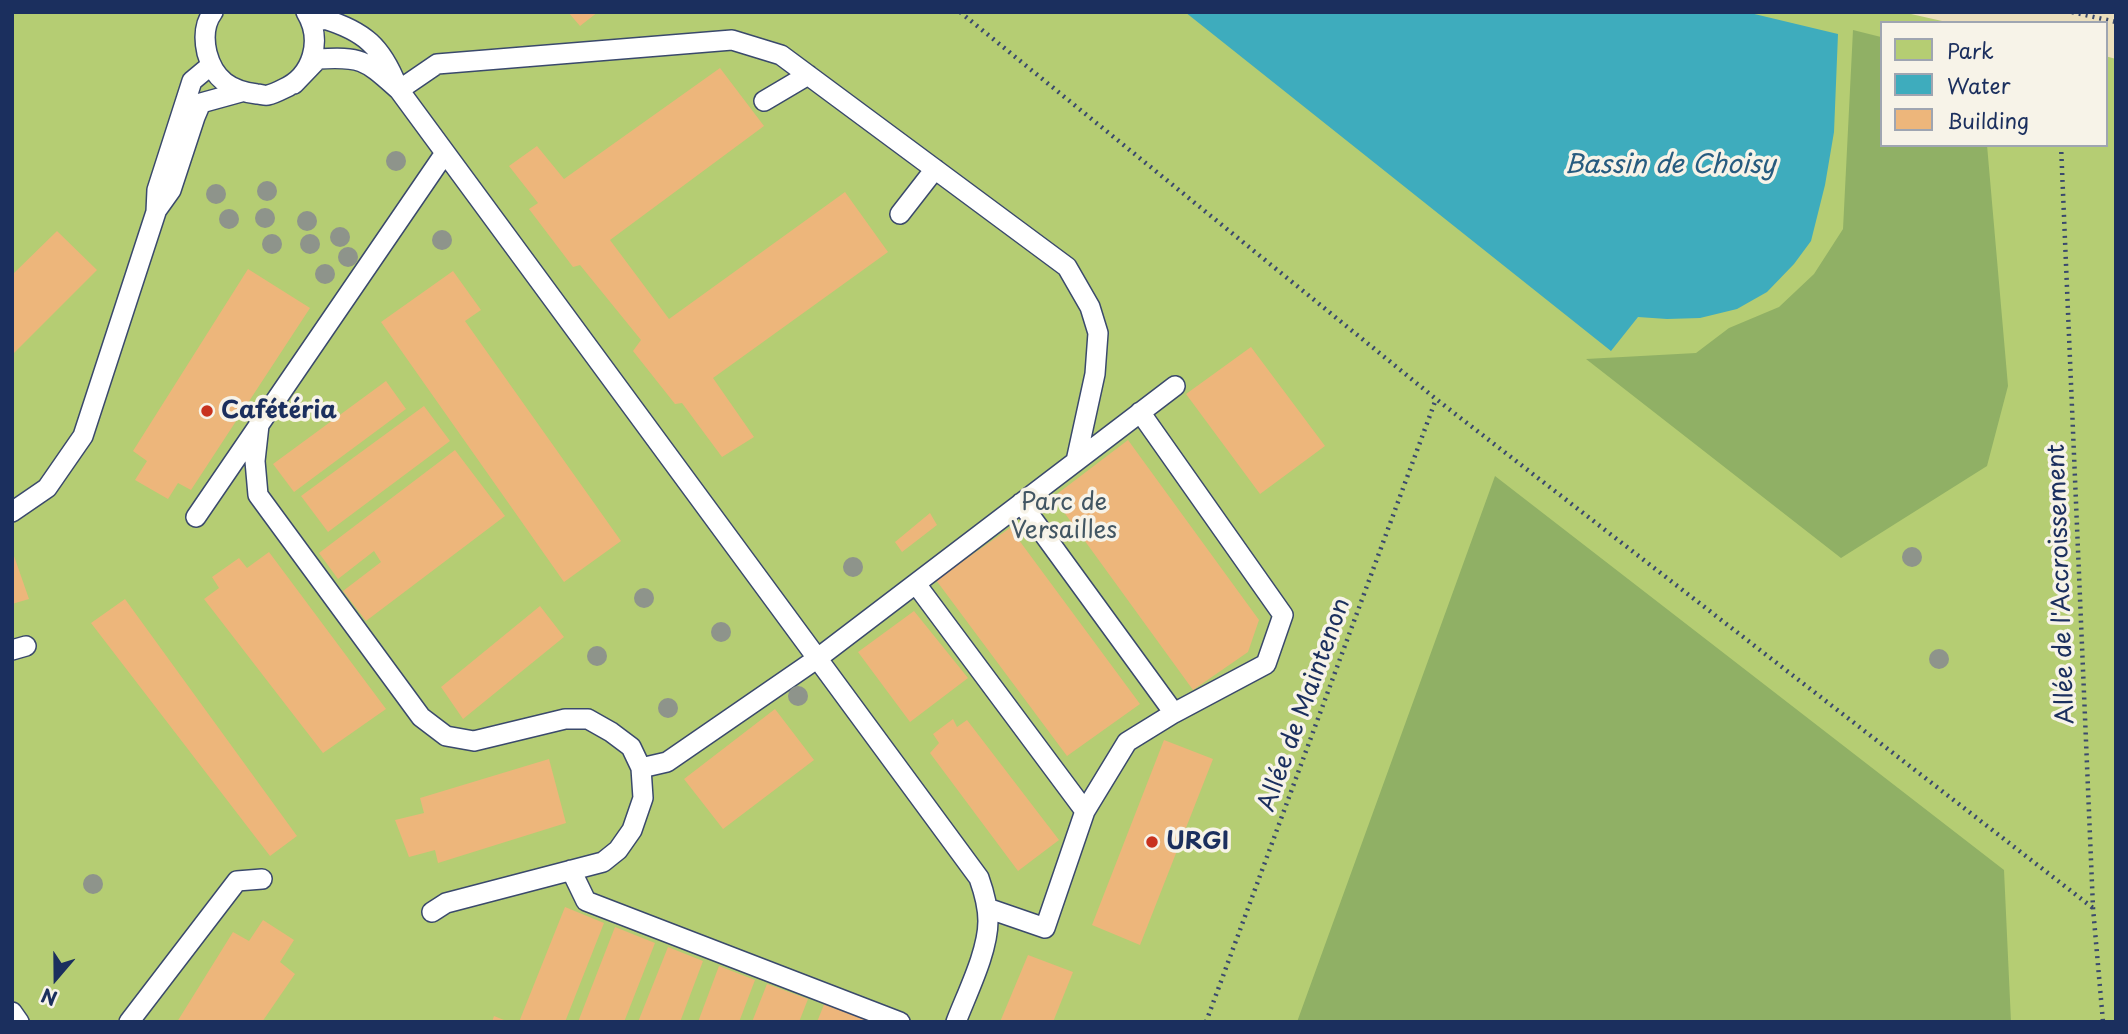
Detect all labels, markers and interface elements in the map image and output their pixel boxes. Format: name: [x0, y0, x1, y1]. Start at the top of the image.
legend: [1880, 21, 2107, 147]
text: Park: [1947, 34, 1994, 66]
text: Water: [1947, 69, 2010, 101]
text: Building: [1947, 104, 2029, 136]
water label: Bassin de Choisy: [1564, 150, 1776, 182]
place label: Cafétéria: [221, 397, 337, 425]
marker: Cafétéria: [199, 403, 215, 419]
street label: Allée de l'Accroissement: [2043, 443, 2081, 725]
park label: Parc de Versailles: [1011, 489, 1117, 545]
street label: Allée de Maintenon: [1253, 594, 1357, 816]
place label: URGI: [1166, 828, 1229, 856]
marker: URGI: [1144, 834, 1160, 850]
north arrow: [21, 943, 91, 1013]
text: N: [37, 982, 61, 1013]

